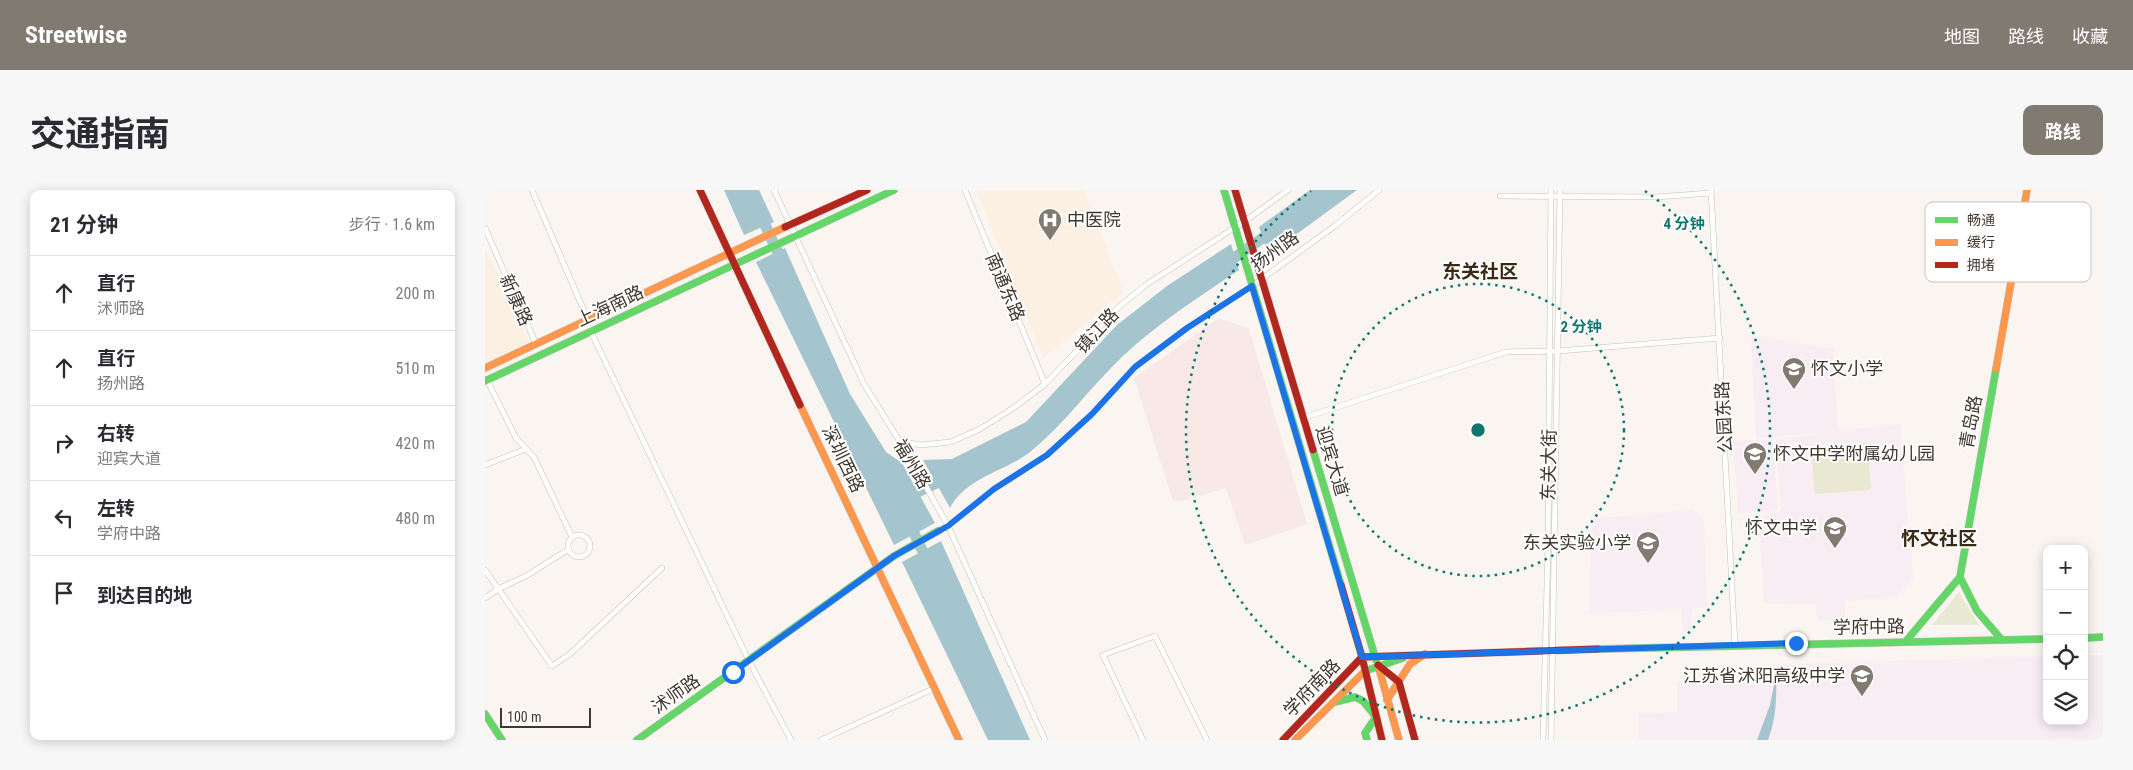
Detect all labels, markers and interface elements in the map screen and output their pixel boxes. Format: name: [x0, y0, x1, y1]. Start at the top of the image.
text: Streetwise: [25, 21, 127, 49]
text: 地图: [1944, 26, 1980, 47]
text: 路线: [2008, 26, 2044, 47]
text: 收藏: [2072, 26, 2108, 47]
button: 路线: [2023, 105, 2103, 155]
text: 交通指南: [30, 114, 170, 155]
legend: [1925, 202, 2091, 282]
hospital icon: 中医院: [1037, 207, 1063, 241]
place label: 中医院: [1067, 209, 1121, 230]
text: 畅通: [1967, 212, 1995, 228]
text: 21 分钟: [50, 213, 118, 237]
text: 步行 · 1.6 km: [349, 215, 435, 234]
text: 4 分钟: [1663, 215, 1705, 233]
street label: 扬州路: [1247, 226, 1303, 275]
text: 缓行: [1967, 234, 1995, 250]
street label: 南通东路: [982, 250, 1029, 324]
text: 拥堵: [1967, 257, 1995, 273]
district label: 东关社区: [1442, 260, 1518, 283]
street label: 新康路: [496, 271, 537, 329]
text: 直行: [97, 272, 135, 295]
icon: ahead: [50, 279, 78, 307]
street label: 上海南路: [573, 281, 647, 330]
text: 200 m: [396, 284, 435, 303]
text: 沭师路: [97, 299, 145, 318]
street label: 镇江路: [1071, 304, 1123, 358]
text: 2 分钟: [1560, 318, 1602, 336]
text: 直行: [97, 347, 135, 370]
icon: ahead: [50, 354, 78, 382]
school or university icon: 怀文小学: [1781, 356, 1807, 390]
place label: 怀文小学: [1811, 358, 1883, 379]
text: 510 m: [396, 359, 435, 378]
text: 扬州路: [97, 374, 145, 393]
street label: 公园东路: [1711, 381, 1736, 454]
street label: 青岛路: [1955, 394, 1986, 450]
centre of rings: [1469, 421, 1487, 439]
text: 右转: [97, 422, 135, 445]
street label: 深圳西路: [818, 422, 869, 496]
street label: 迎宾大道: [1312, 423, 1353, 498]
icon: right: [50, 429, 78, 457]
street label: 东关大街: [1537, 429, 1560, 501]
text: 420 m: [396, 434, 435, 453]
street label: 福州路: [890, 435, 935, 492]
school or university icon: 怀文中学附属幼儿园: [1742, 441, 1768, 475]
place label: 怀文中学附属幼儿园: [1773, 443, 1935, 464]
text: 迎宾大道: [97, 449, 161, 468]
text: 左转: [97, 497, 135, 520]
icon: left: [50, 504, 78, 532]
text: 480 m: [396, 509, 435, 528]
school or university icon: 怀文中学: [1822, 515, 1848, 549]
place label: 怀文中学: [1745, 517, 1817, 538]
text: 学府中路: [97, 524, 161, 543]
district label: 怀文社区: [1901, 527, 1977, 550]
school or university icon: 东关实验小学: [1635, 530, 1661, 564]
place label: 东关实验小学: [1523, 532, 1631, 553]
map controls: [2043, 545, 2088, 725]
button: +: [2043, 545, 2088, 590]
icon: arrive: [50, 579, 78, 607]
text: 到达目的地: [97, 584, 192, 607]
button: −: [2043, 590, 2088, 635]
street label: 学府中路: [1833, 615, 1905, 638]
route end: [1785, 632, 1808, 655]
button: locate: [2043, 635, 2088, 680]
street label: 学府南路: [1279, 654, 1344, 721]
route start: [722, 661, 745, 684]
school or university icon: 江苏省沭阳高级中学: [1849, 663, 1875, 697]
place label: 江苏省沭阳高级中学: [1683, 665, 1845, 686]
street label: 沭师路: [648, 670, 704, 718]
button: layers: [2043, 680, 2088, 725]
scale bar: [500, 705, 591, 728]
text: 100 m: [507, 709, 542, 725]

